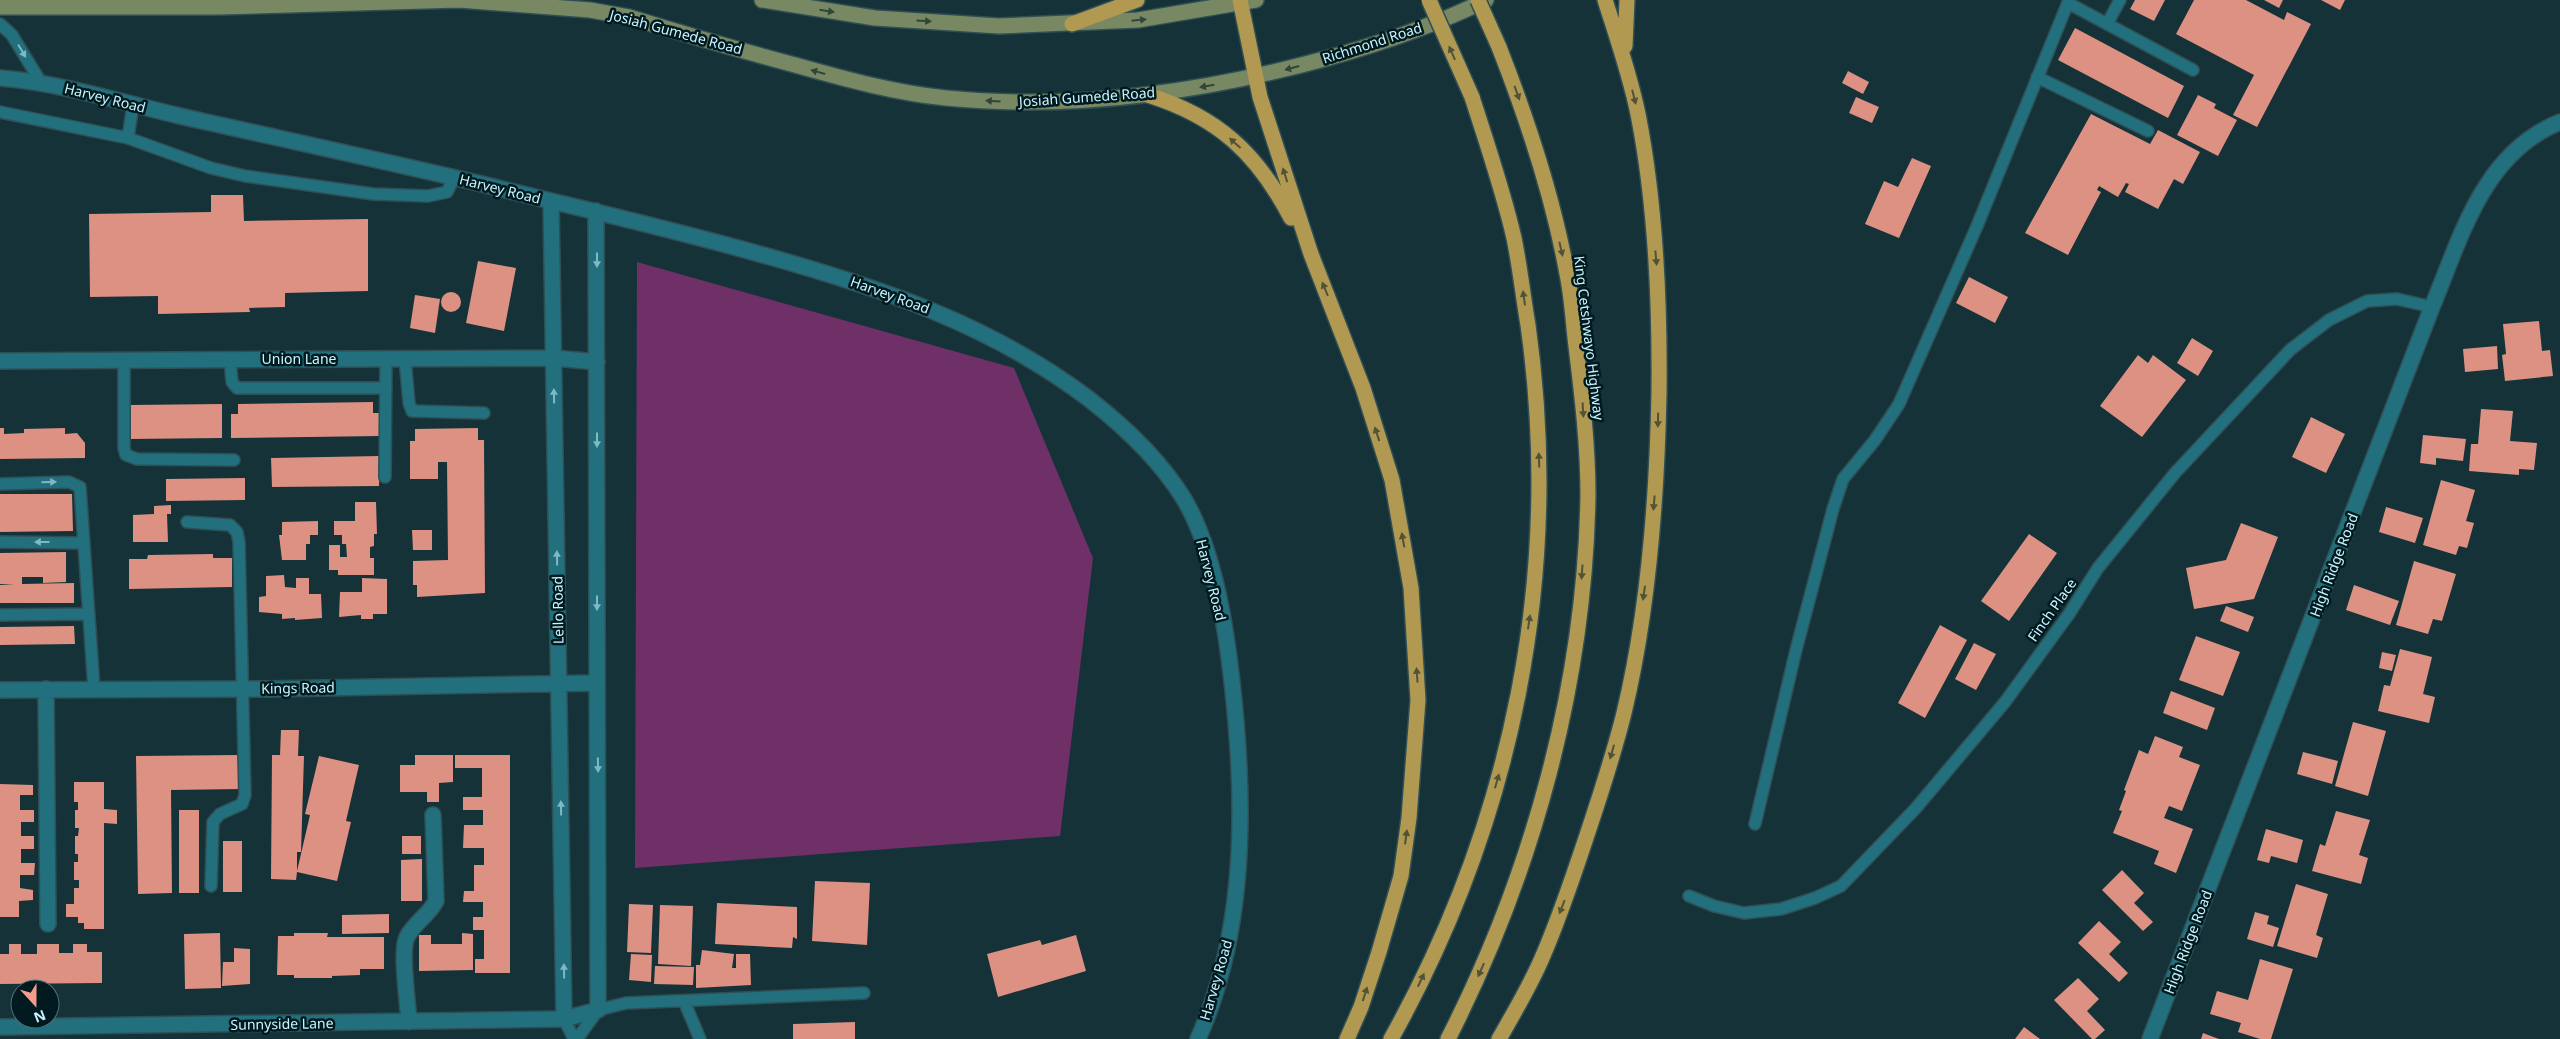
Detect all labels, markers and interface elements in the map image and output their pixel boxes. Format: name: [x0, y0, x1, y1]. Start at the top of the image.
street label: Josiah Gumede Road: [606, 4, 744, 58]
one-way arrow: [819, 7, 835, 15]
one-way arrow: [1131, 16, 1147, 24]
street label: Richmond Road: [1320, 17, 1424, 68]
one-way arrow: [916, 18, 932, 26]
one-way arrow: [18, 44, 27, 57]
one-way arrow: [1448, 46, 1456, 60]
one-way arrow: [1284, 64, 1299, 72]
one-way arrow: [810, 67, 825, 75]
street label: Harvey Road: [62, 78, 148, 117]
street label: Josiah Gumede Road: [1016, 82, 1156, 111]
one-way arrow: [1199, 83, 1215, 91]
one-way arrow: [1513, 86, 1521, 101]
one-way arrow: [1630, 90, 1638, 105]
one-way arrow: [985, 97, 1001, 105]
one-way arrow: [1229, 137, 1241, 149]
one-way arrow: [1281, 167, 1289, 182]
street label: Harvey Road: [457, 169, 543, 208]
one-way arrow: [1557, 241, 1565, 256]
one-way arrow: [1652, 250, 1660, 266]
one-way arrow: [593, 252, 601, 268]
street label: King Cetshwayo Highway: [1570, 255, 1609, 422]
street label: Harvey Road: [848, 271, 932, 318]
one-way arrow: [1321, 281, 1329, 296]
one-way arrow: [1519, 290, 1527, 306]
street label: Union Lane: [262, 349, 337, 368]
one-way arrow: [550, 387, 558, 403]
one-way arrow: [1580, 402, 1588, 418]
one-way arrow: [1654, 413, 1662, 429]
one-way arrow: [1373, 426, 1381, 441]
one-way arrow: [593, 432, 601, 448]
one-way arrow: [1535, 451, 1543, 467]
one-way arrow: [41, 478, 57, 486]
one-way arrow: [1650, 496, 1658, 512]
street label: High Ridge Road: [2305, 510, 2362, 619]
one-way arrow: [1398, 532, 1406, 548]
street label: Harvey Road: [1192, 537, 1231, 623]
one-way arrow: [33, 538, 49, 546]
one-way arrow: [553, 550, 561, 566]
one-way arrow: [1578, 564, 1586, 580]
street label: Finch Place: [2023, 574, 2080, 645]
street label: Lello Road: [547, 576, 568, 644]
one-way arrow: [1640, 586, 1648, 602]
one-way arrow: [593, 595, 601, 611]
one-way arrow: [1525, 613, 1533, 629]
one-way arrow: [1412, 667, 1420, 683]
street label: Kings Road: [261, 677, 335, 698]
one-way arrow: [1608, 745, 1616, 760]
one-way arrow: [594, 757, 602, 773]
one-way arrow: [1494, 773, 1502, 788]
one-way arrow: [557, 800, 565, 816]
one-way arrow: [1402, 829, 1410, 845]
street label: High Ridge Road: [2159, 887, 2216, 996]
one-way arrow: [1558, 900, 1566, 915]
street label: Harvey Road: [1195, 937, 1236, 1022]
one-way arrow: [560, 962, 568, 978]
one-way arrow: [1476, 963, 1484, 977]
one-way arrow: [1418, 973, 1426, 987]
north arrow: [10, 979, 60, 1029]
one-way arrow: [1362, 986, 1369, 1001]
text: N: [31, 1006, 49, 1028]
street label: Sunnyside Lane: [230, 1013, 334, 1034]

